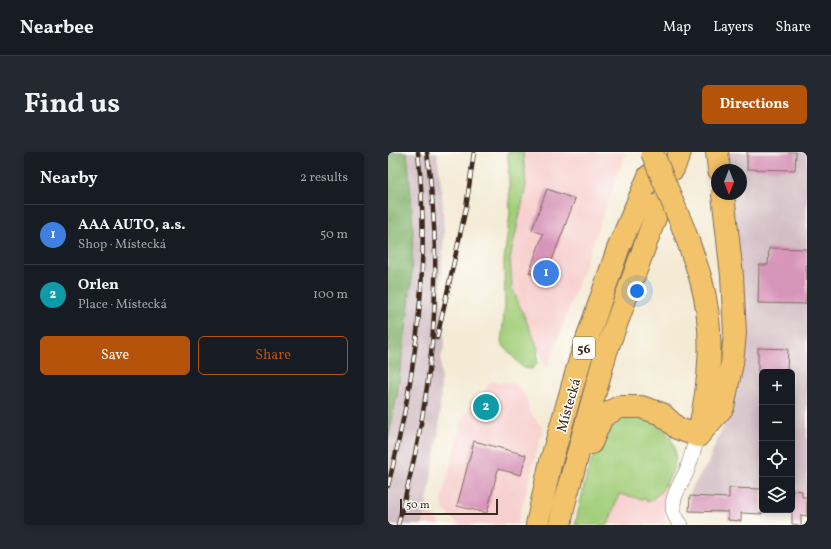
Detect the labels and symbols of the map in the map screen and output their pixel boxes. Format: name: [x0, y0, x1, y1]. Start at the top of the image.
north arrow: [711, 164, 747, 200]
pin: 1: [533, 258, 559, 288]
your location: [627, 281, 647, 301]
road number: 56: [573, 337, 595, 359]
street label: Místecká: [553, 376, 586, 435]
pin: 2: [473, 392, 499, 422]
scale bar: [400, 497, 498, 516]

